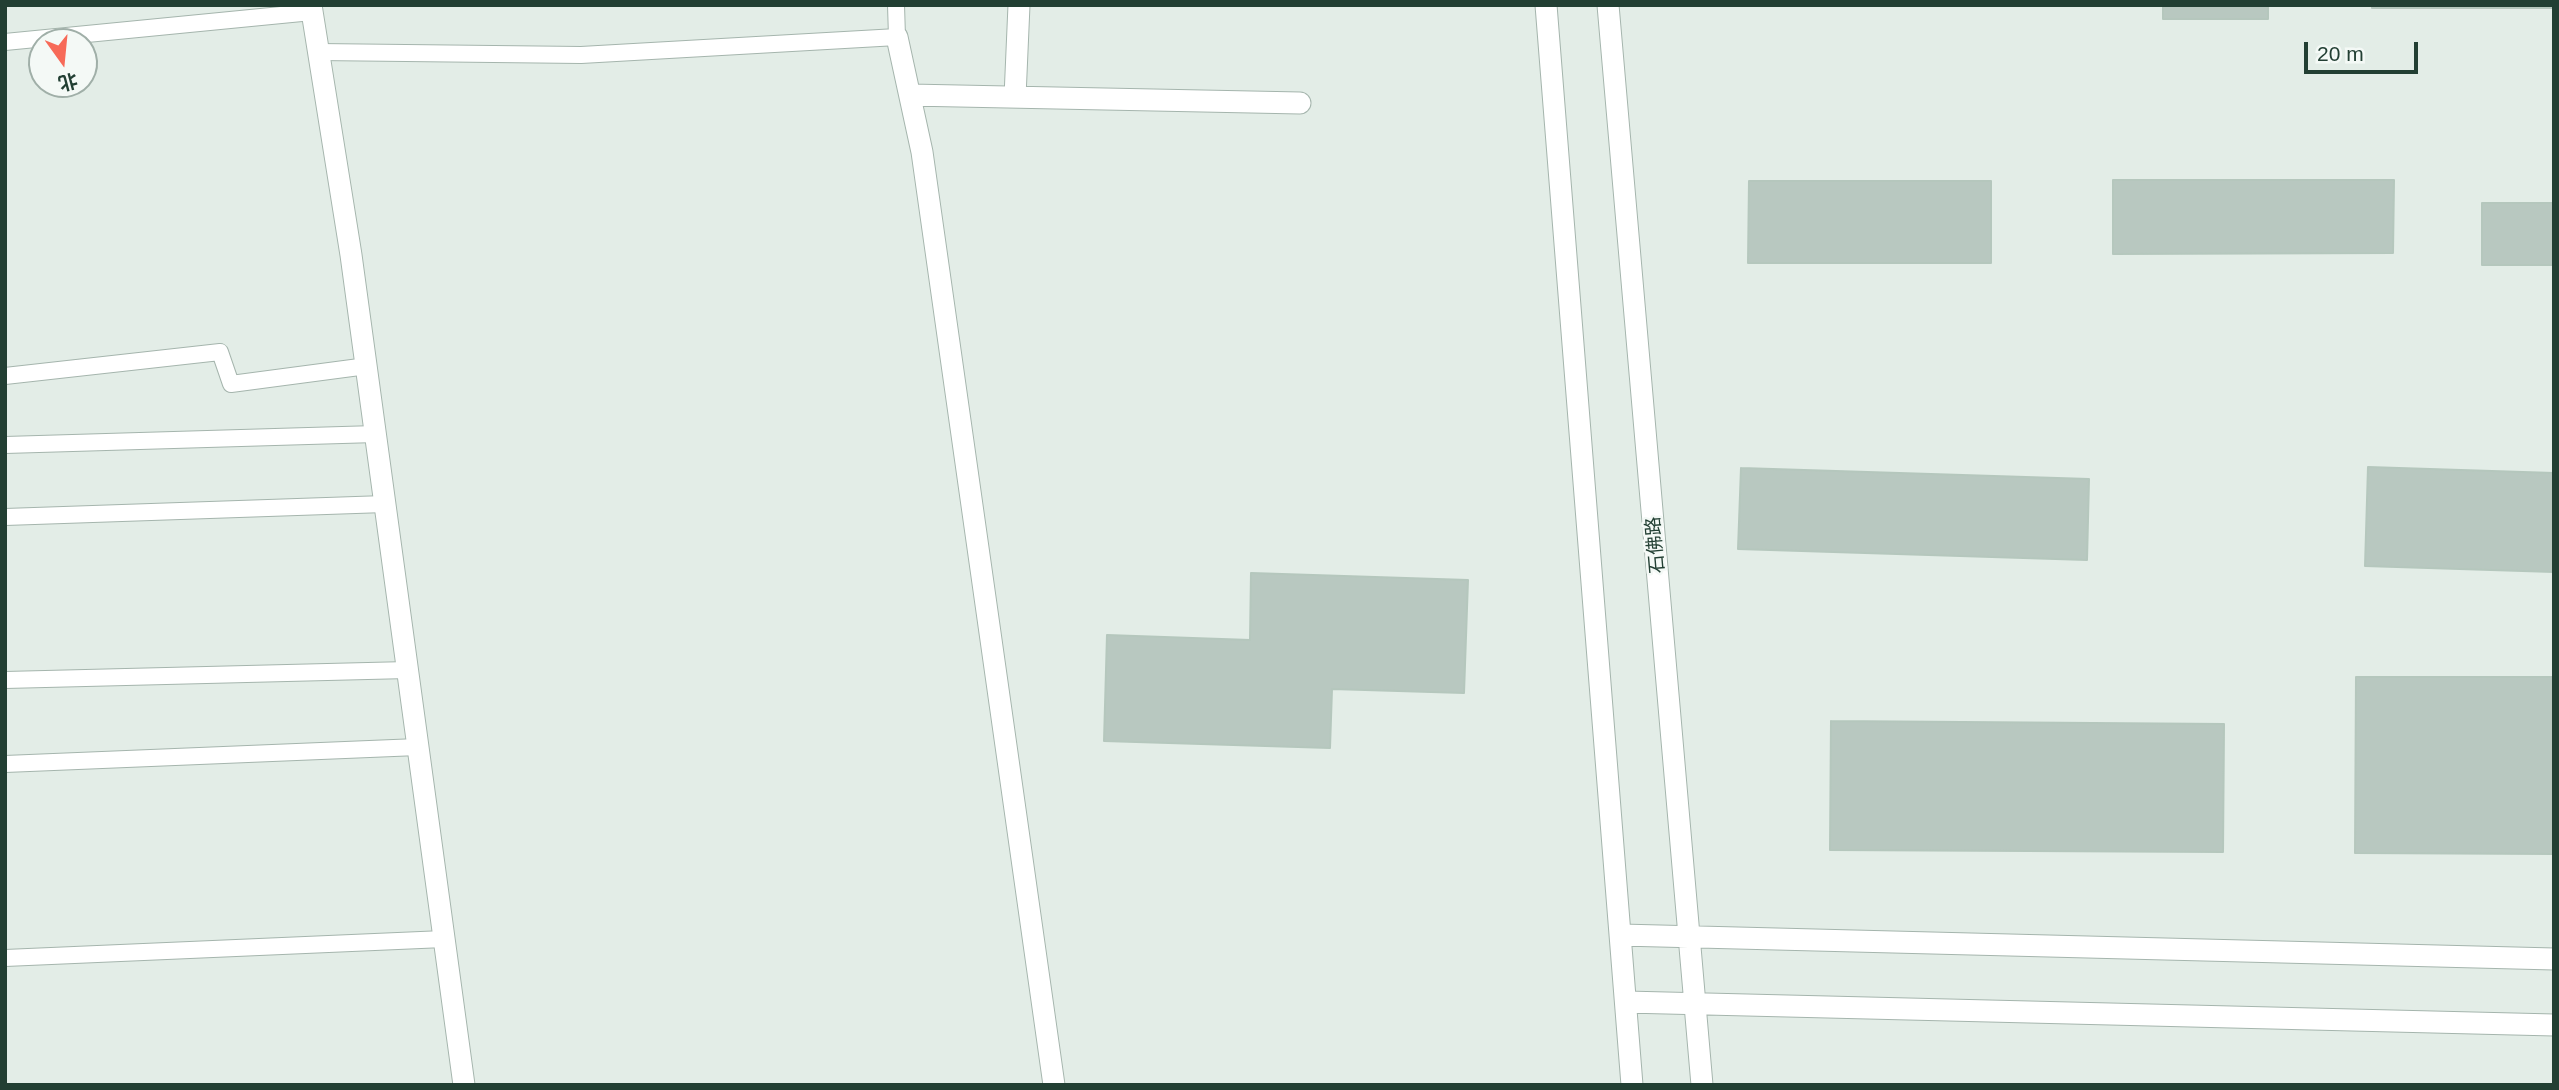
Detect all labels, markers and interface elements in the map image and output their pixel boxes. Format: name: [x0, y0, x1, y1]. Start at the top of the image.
north arrow: [28, 28, 98, 98]
scale bar: [2307, 28, 2421, 72]
text: 20 m: [2317, 42, 2364, 65]
text: 北: [56, 69, 80, 94]
street label: 石佛路: [1642, 516, 1670, 574]

